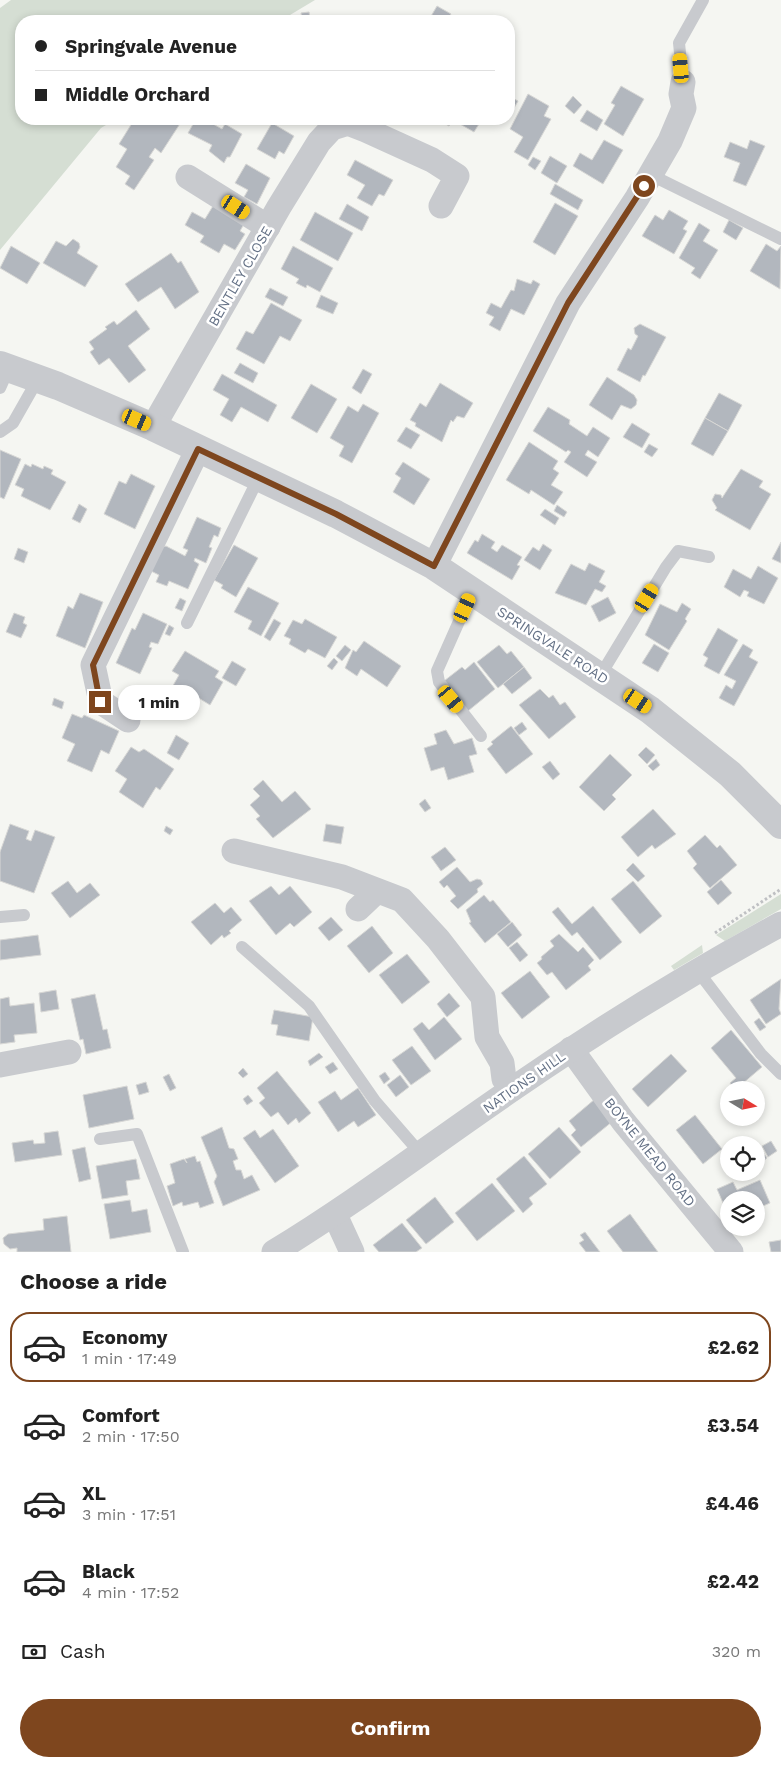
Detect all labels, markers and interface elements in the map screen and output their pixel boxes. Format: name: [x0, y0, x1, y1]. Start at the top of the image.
text: Springvale Avenue: [65, 35, 237, 58]
car: [672, 52, 689, 84]
text: Middle Orchard: [65, 83, 210, 106]
route start: [633, 175, 655, 197]
car: [219, 193, 252, 221]
street label: BENTLEY CLOSE: [205, 223, 275, 329]
car: [120, 407, 153, 433]
car: [632, 581, 661, 615]
car: [452, 591, 477, 625]
street label: SPRINGVALE ROAD: [494, 603, 612, 687]
car: [435, 683, 466, 715]
callout: 1 min: [118, 684, 200, 720]
car: [621, 686, 654, 716]
route end: [89, 691, 111, 713]
text: 1 min: [138, 693, 180, 712]
street label: NATIONS HILL: [480, 1048, 568, 1116]
north arrow: [720, 1081, 765, 1126]
map controls: [720, 1081, 765, 1236]
street label: BOYNE MEAD ROAD: [601, 1095, 699, 1209]
button: locate: [720, 1136, 765, 1181]
button: layers: [720, 1191, 765, 1236]
text: Choose a ride: [20, 1269, 167, 1294]
icon: car: [22, 1325, 67, 1370]
text: Economy: [82, 1326, 167, 1349]
text: £2.62: [707, 1336, 759, 1359]
text: 1 min · 17:49: [82, 1349, 177, 1368]
icon: car: [22, 1403, 67, 1448]
text: Comfort: [82, 1404, 160, 1427]
text: £3.54: [707, 1414, 759, 1437]
text: 2 min · 17:50: [82, 1427, 180, 1446]
icon: car: [22, 1481, 67, 1526]
text: XL: [82, 1482, 106, 1505]
text: £4.46: [706, 1492, 759, 1515]
text: 3 min · 17:51: [82, 1505, 176, 1524]
icon: car: [22, 1559, 67, 1604]
text: Black: [82, 1560, 135, 1583]
text: £2.42: [707, 1570, 759, 1593]
text: 4 min · 17:52: [82, 1583, 179, 1602]
icon: cash: [20, 1638, 48, 1666]
text: Cash: [60, 1640, 106, 1663]
text: 320 m: [712, 1642, 761, 1661]
button: Confirm: [20, 1699, 761, 1757]

